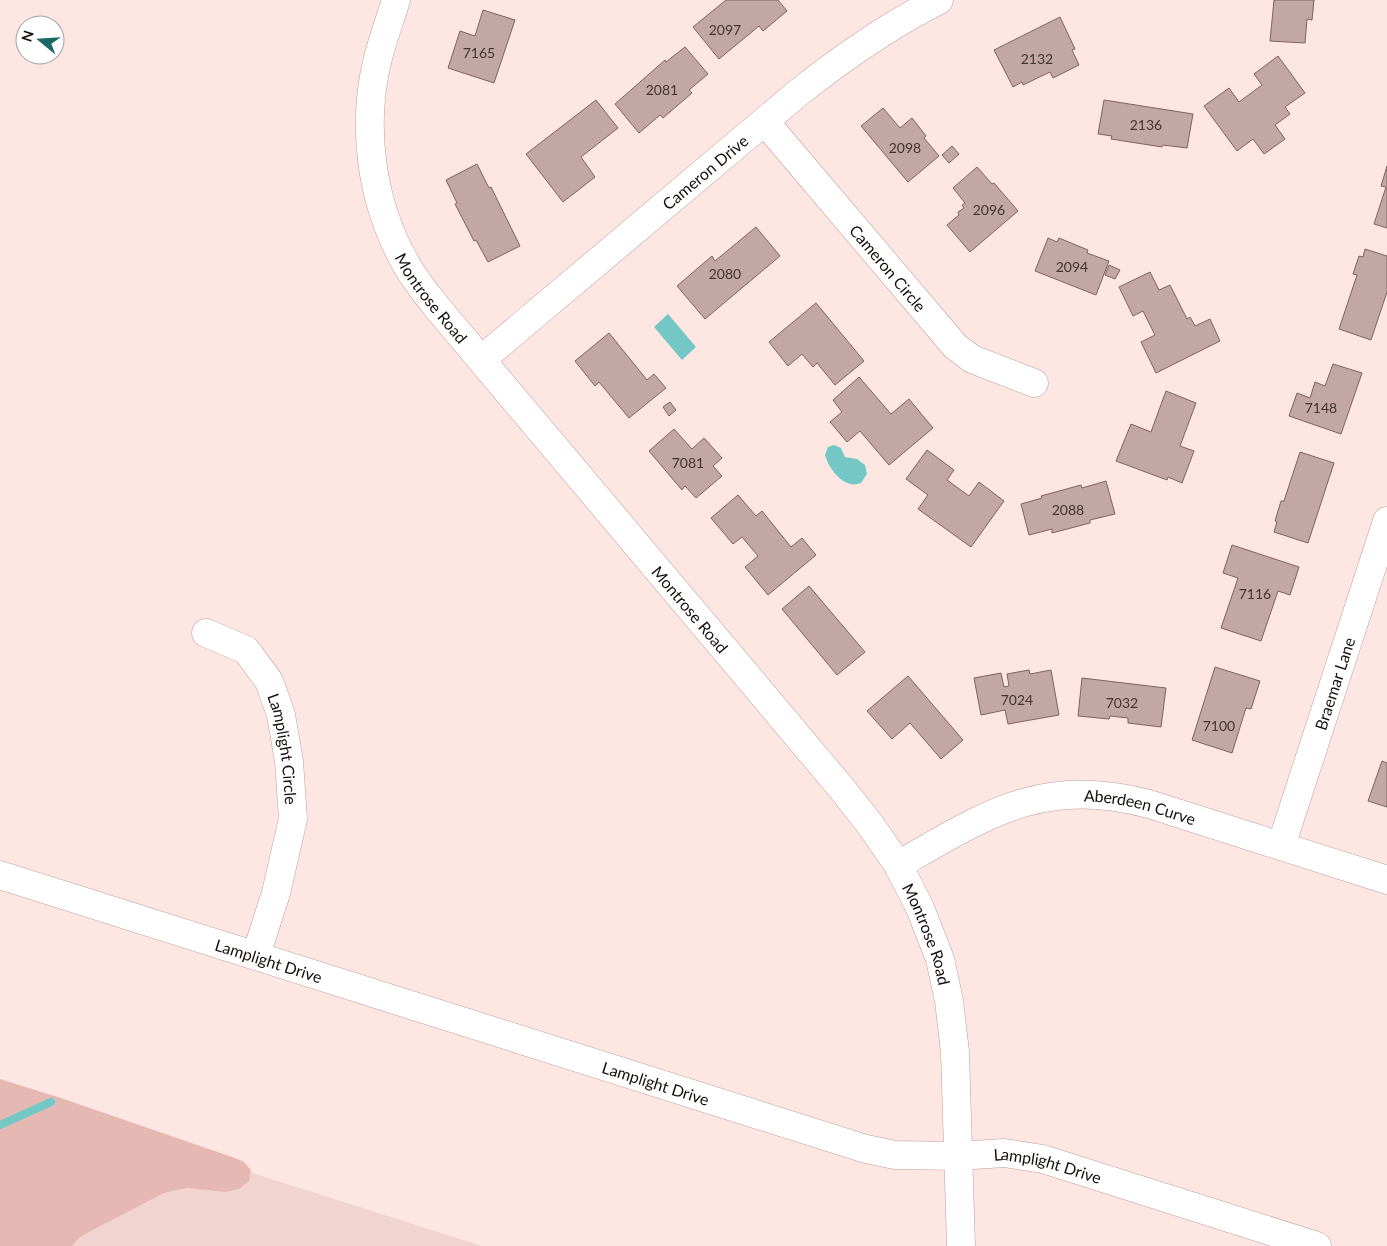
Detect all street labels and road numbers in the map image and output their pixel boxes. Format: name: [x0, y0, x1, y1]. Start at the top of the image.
street label: Cameron Drive: [658, 130, 751, 213]
street label: Cameron Circle: [846, 220, 931, 315]
street label: Montrose Road: [392, 249, 472, 346]
street label: Montrose Road: [649, 562, 733, 656]
street label: Braemar Lane: [1310, 635, 1358, 732]
street label: Lamplight Circle: [265, 691, 301, 805]
street label: Aberdeen Curve: [1084, 785, 1198, 828]
street label: Montrose Road: [899, 880, 955, 987]
street label: Lamplight Drive: [213, 934, 325, 986]
street label: Lamplight Drive: [600, 1057, 712, 1108]
street label: Lamplight Drive: [993, 1143, 1104, 1187]

